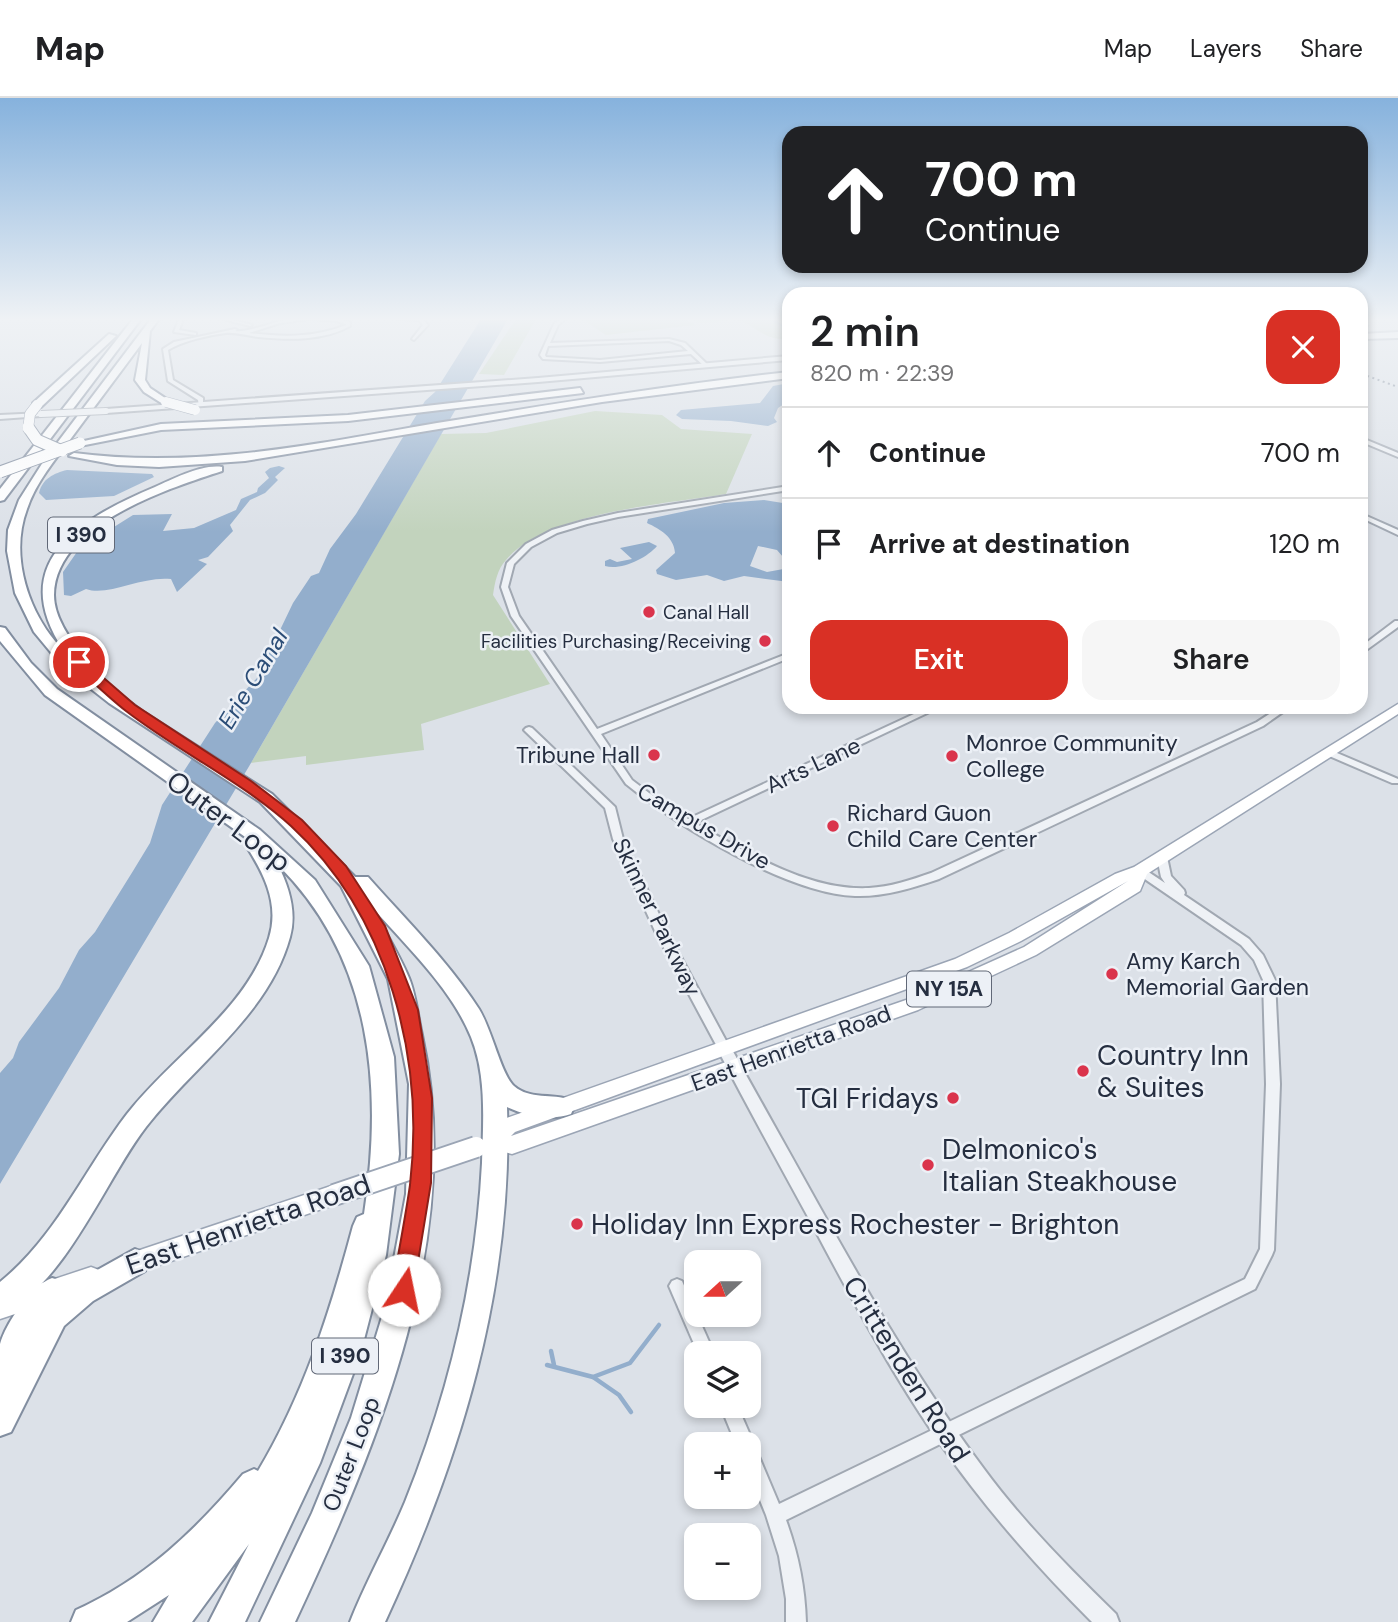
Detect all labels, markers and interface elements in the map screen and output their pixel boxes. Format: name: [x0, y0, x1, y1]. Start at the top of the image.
text: Map: [35, 27, 105, 70]
text: Map: [1104, 33, 1152, 64]
text: Layers: [1190, 33, 1262, 64]
text: Share: [1300, 33, 1363, 64]
text: 700 m: [925, 147, 1078, 211]
icon: ahead: [810, 154, 901, 245]
text: Continue: [925, 209, 1060, 251]
text: 2 min: [810, 304, 920, 359]
button: close: [1266, 310, 1340, 384]
text: 820 m · 22:39: [810, 358, 954, 388]
icon: ahead: [810, 434, 848, 472]
text: Continue: [869, 436, 986, 470]
text: 700 m: [1261, 436, 1340, 470]
road number: I 390: [48, 518, 114, 552]
icon: arrive: [810, 525, 848, 563]
text: Arrive at destination: [869, 527, 1130, 561]
text: 120 m: [1269, 527, 1340, 561]
place label: Canal Hall: [663, 600, 749, 625]
marker: Canal Hall: [641, 604, 657, 620]
button: Exit: [810, 620, 1068, 700]
button: Share: [1082, 620, 1340, 700]
water label: Erie Canal: [211, 623, 295, 734]
place label: Facilities Purchasing/Receiving: [481, 629, 751, 654]
pin: [49, 632, 109, 692]
marker: Facilities Purchasing/Receiving: [757, 633, 773, 649]
icon: arrive: [60, 643, 98, 681]
place label: Monroe Community College: [966, 728, 1178, 784]
street label: Arts Lane: [761, 730, 865, 800]
place label: Tribune Hall: [516, 740, 640, 770]
marker: Tribune Hall: [646, 747, 662, 763]
marker: Monroe Community College: [944, 748, 960, 764]
street label: Outer Loop: [159, 762, 299, 880]
street label: Campus Drive: [632, 776, 776, 876]
place label: Richard Guon Child Care Center: [847, 798, 1037, 854]
marker: Richard Guon Child Care Center: [825, 818, 841, 834]
street label: Skinner Parkway: [606, 833, 708, 1001]
place label: Amy Karch Memorial Garden: [1126, 946, 1309, 1002]
marker: Amy Karch Memorial Garden: [1104, 966, 1120, 982]
road number: NY 15A: [907, 972, 991, 1006]
street label: East Henrietta Road: [687, 998, 895, 1098]
place label: Country Inn & Suites: [1097, 1037, 1249, 1106]
marker: Country Inn & Suites: [1075, 1063, 1091, 1079]
place label: TGI Fridays: [796, 1080, 939, 1117]
marker: TGI Fridays: [945, 1090, 961, 1106]
place label: Delmonico's Italian Steakhouse: [942, 1131, 1177, 1200]
marker: Delmonico's Italian Steakhouse: [920, 1157, 936, 1173]
street label: East Henrietta Road: [121, 1165, 375, 1284]
place label: Holiday Inn Express Rochester - Brighton: [591, 1206, 1119, 1243]
marker: Holiday Inn Express Rochester - Brighton: [569, 1216, 585, 1232]
north arrow: [684, 1250, 761, 1326]
map controls: [684, 1250, 761, 1600]
position arrow: [367, 1253, 441, 1327]
street label: Crittenden Road: [834, 1269, 979, 1469]
road number: I 390: [312, 1338, 378, 1374]
button: layers: [684, 1341, 761, 1418]
street label: Outer Loop: [315, 1392, 387, 1516]
button: +: [684, 1432, 761, 1509]
button: −: [684, 1523, 761, 1600]

